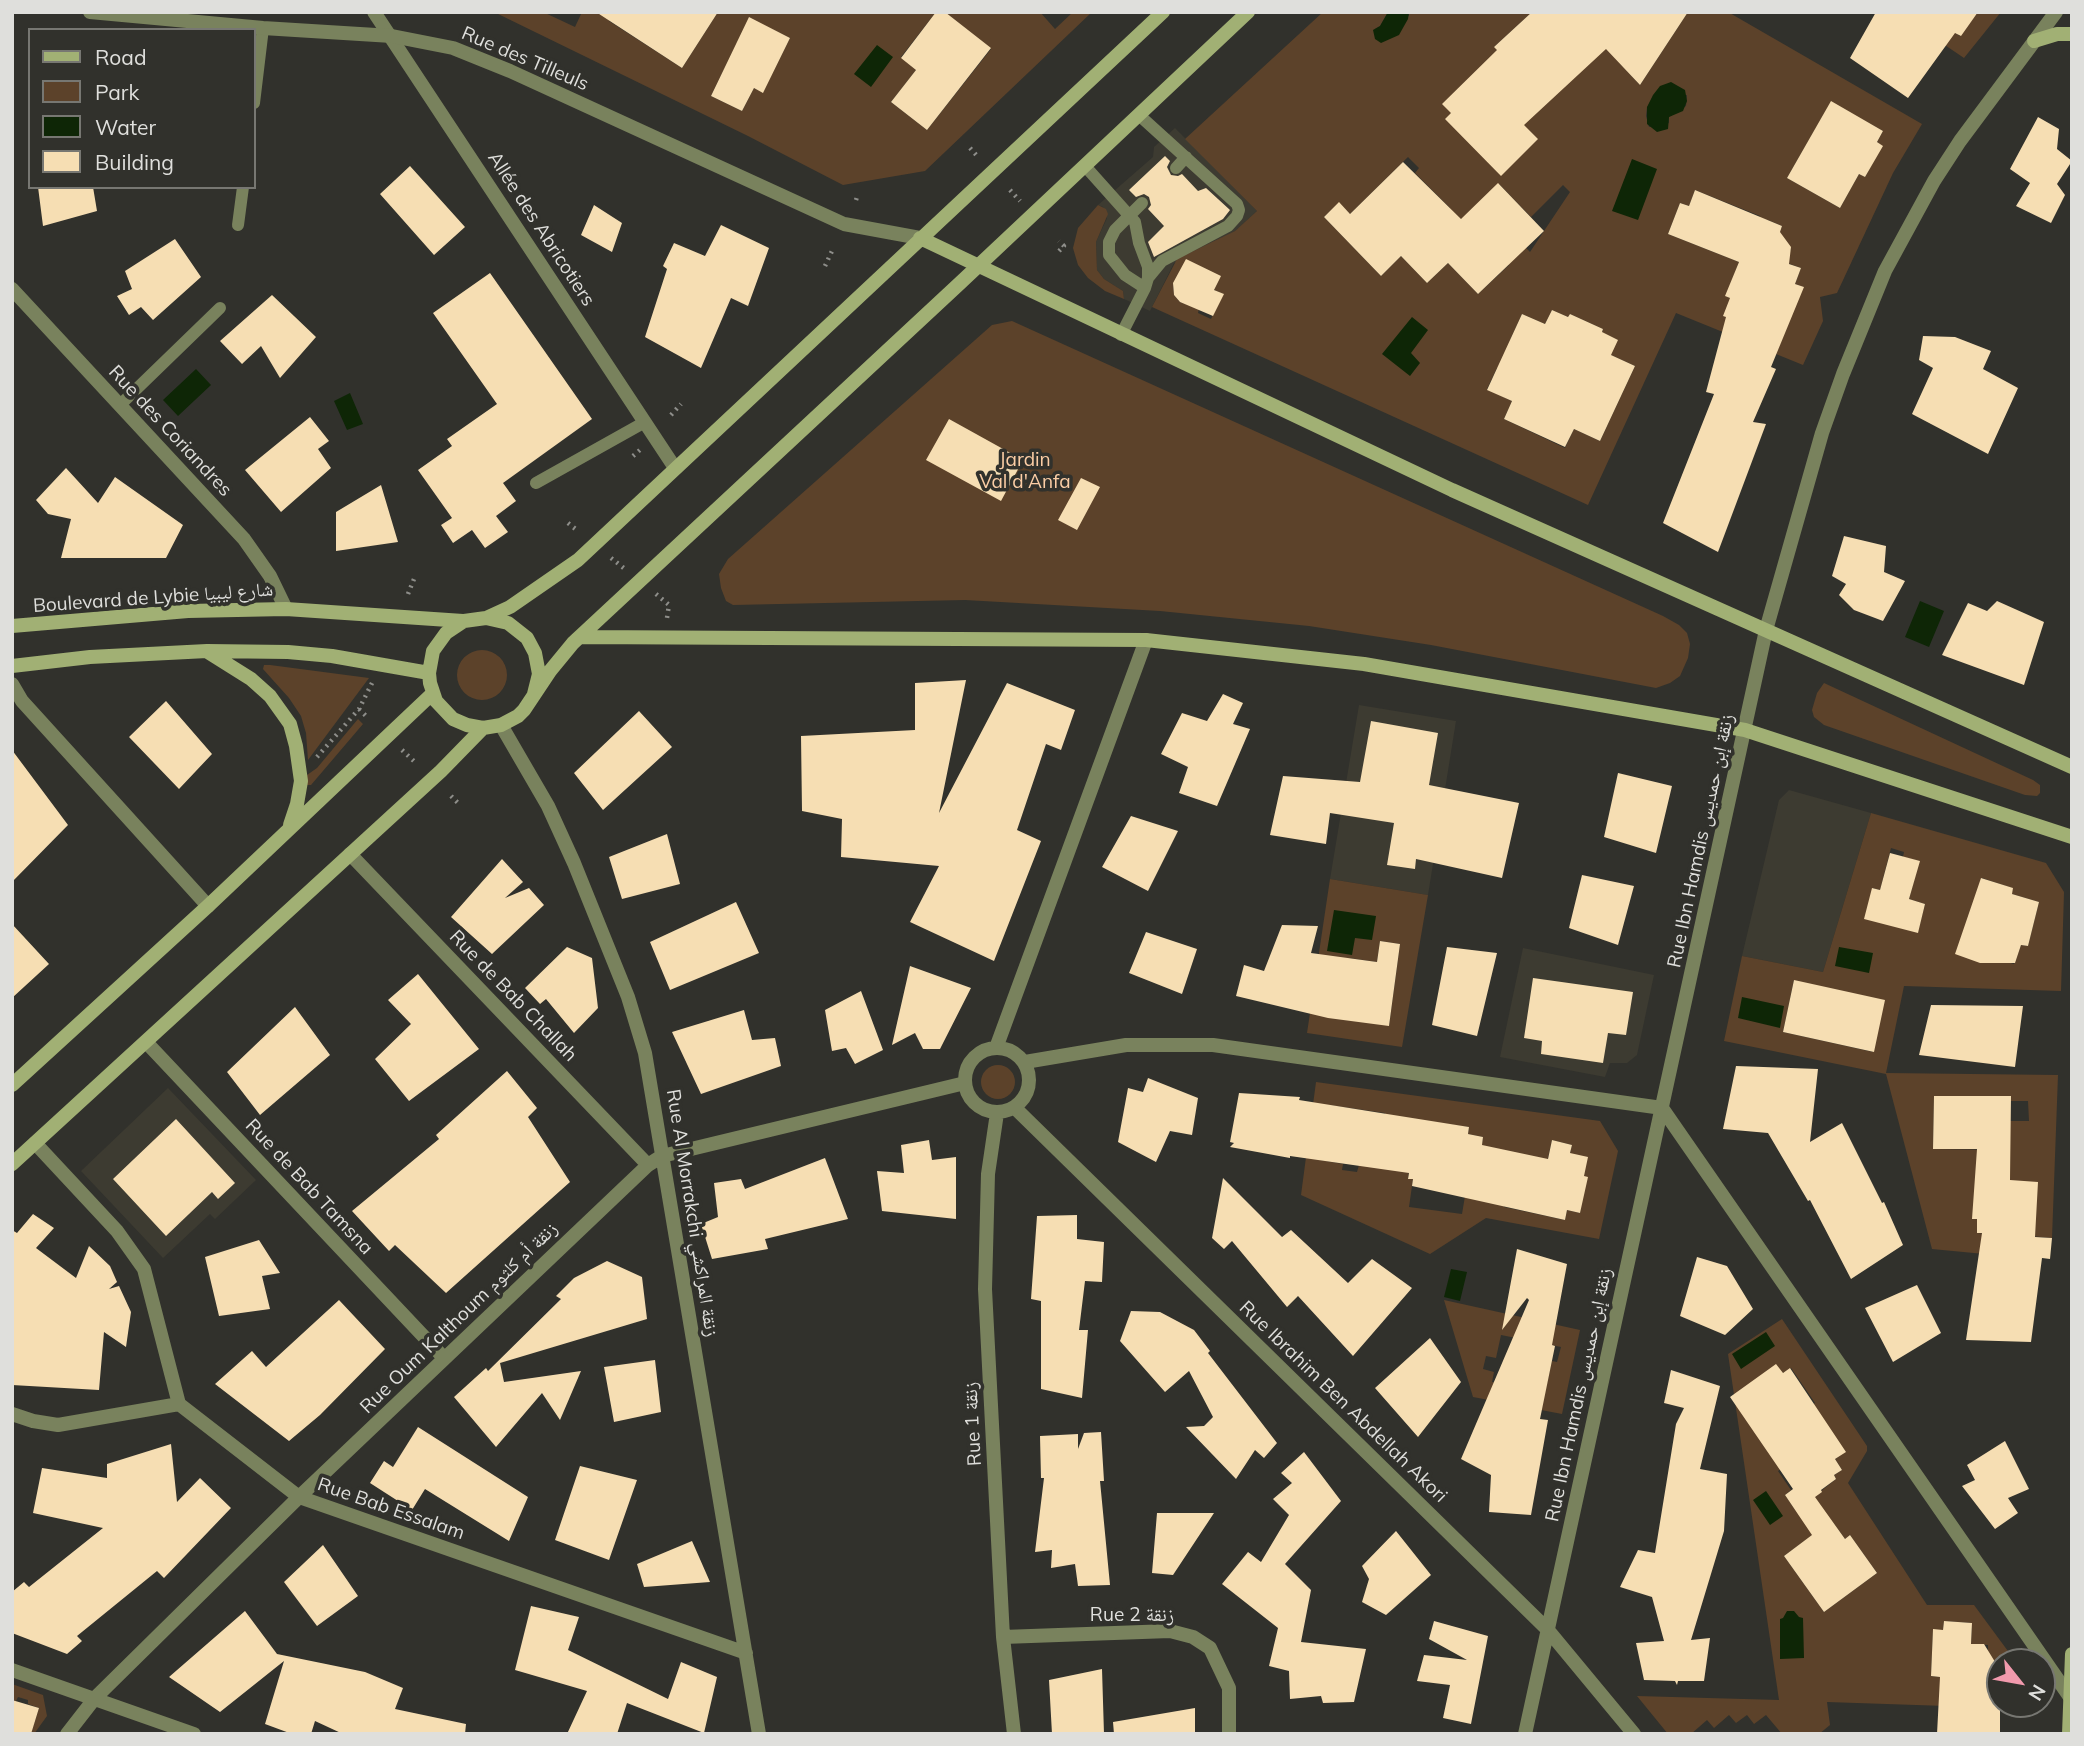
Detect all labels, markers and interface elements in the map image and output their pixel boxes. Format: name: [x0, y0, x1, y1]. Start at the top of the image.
street label: Rue des Tilleuls: [458, 22, 592, 96]
legend: [28, 28, 256, 189]
text: Road: [95, 44, 146, 70]
text: Park: [95, 79, 139, 105]
text: Water: [95, 114, 156, 140]
street label: Allée des Abricotiers: [483, 148, 599, 310]
text: Building: [95, 149, 174, 175]
street label: Rue des Coriandres: [103, 361, 237, 501]
park label: Jardin Val d'Anfa: [979, 449, 1071, 493]
street label: Boulevard de Lybie شارع ليبيا: [32, 578, 274, 618]
street label: Rue Ibn Hamdis زنقة إبن حمديس: [1663, 712, 1739, 970]
street label: Rue de Bab Challah: [444, 926, 582, 1066]
street label: Rue Al Morrakchi زنقة المراكشي: [661, 1088, 723, 1338]
street label: Rue de Bab Tamsna: [240, 1115, 378, 1259]
street label: Rue Oum Kalthoum زنقة أم كلثوم: [356, 1218, 562, 1418]
street label: Rue Ibn Hamdis زنقة إبن حمديس: [1541, 1266, 1617, 1524]
street label: Rue Ibrahim Ben Abdellah Akori: [1234, 1297, 1452, 1507]
street label: Rue 1 زنقة: [959, 1381, 987, 1467]
street label: Rue Bab Essalam: [315, 1473, 467, 1545]
street label: Rue 2 زنقة: [1090, 1604, 1174, 1626]
north arrow: [1986, 1648, 2056, 1718]
text: N: [2023, 1680, 2051, 1705]

